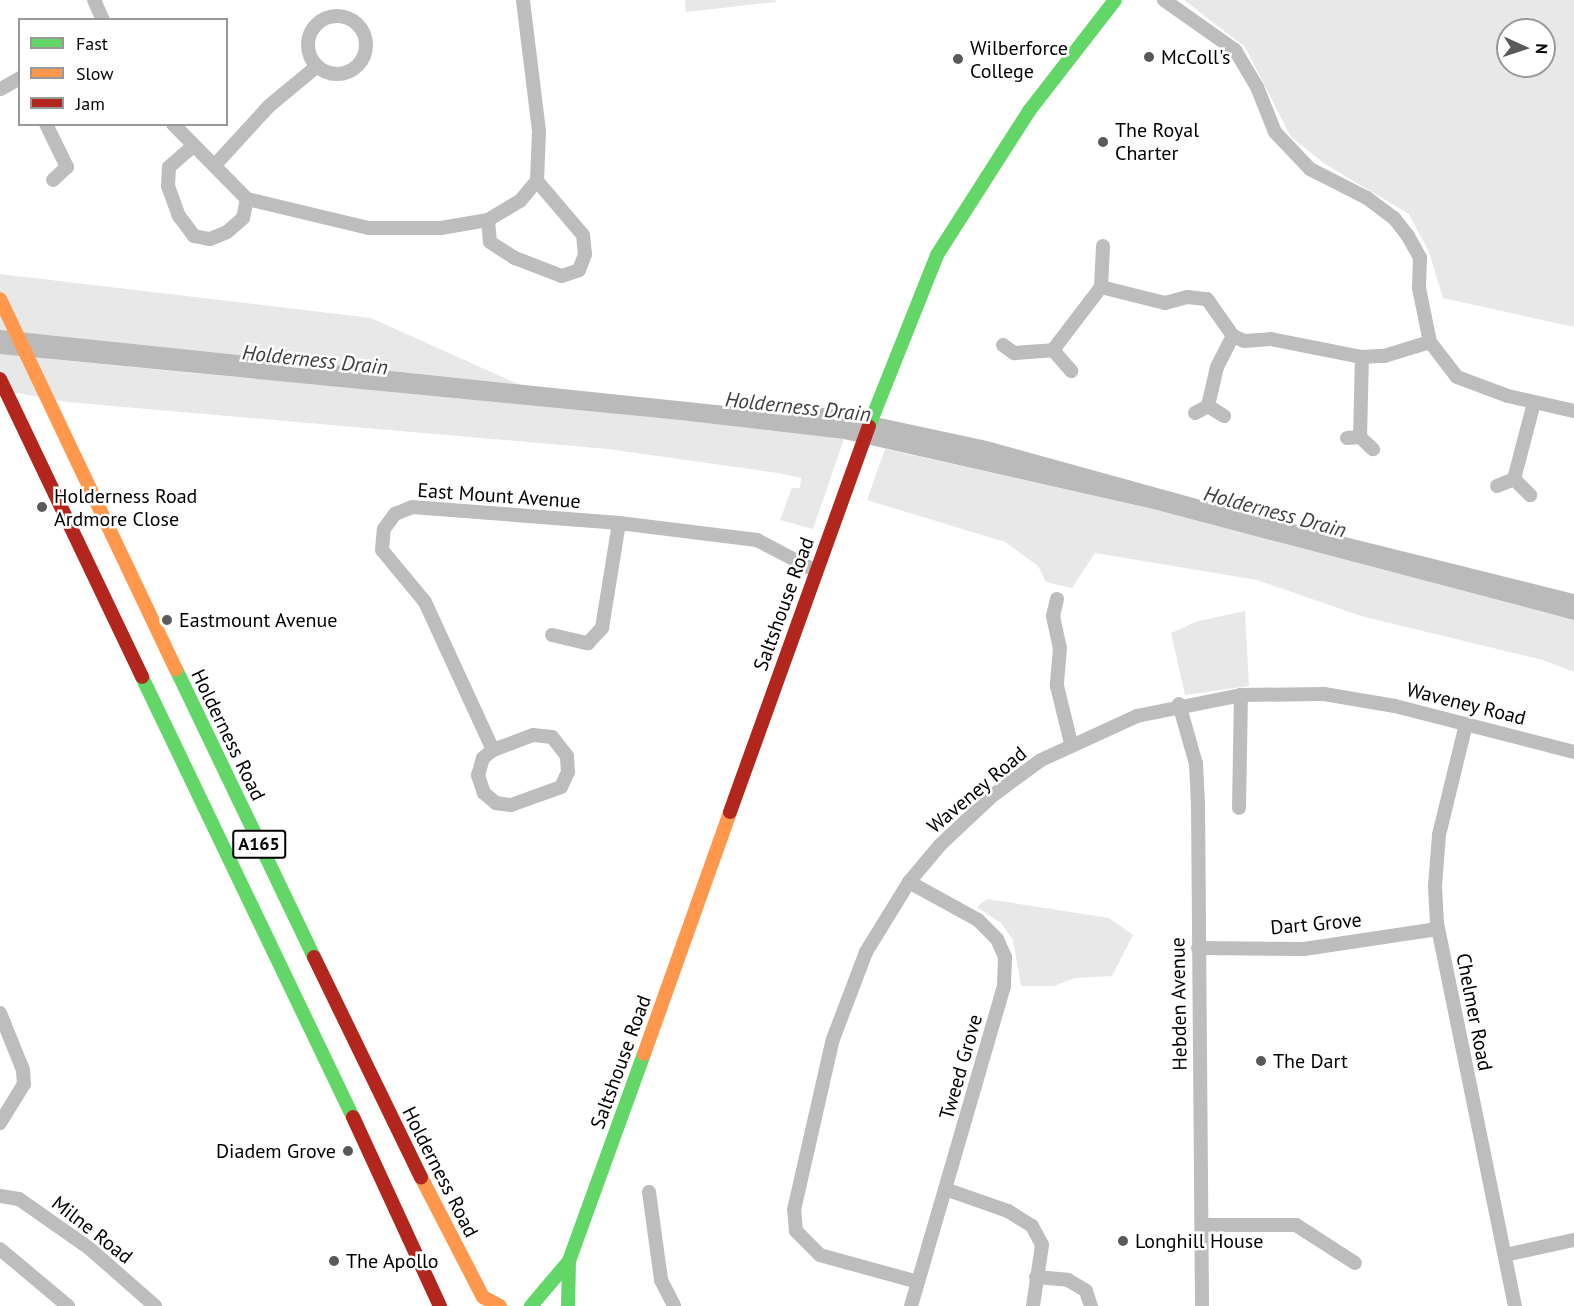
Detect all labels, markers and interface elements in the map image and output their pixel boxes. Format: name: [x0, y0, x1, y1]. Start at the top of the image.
legend: [18, 18, 228, 126]
north arrow: [1496, 18, 1556, 78]
text: Fast: [76, 32, 108, 55]
place label: Wilberforce College: [970, 36, 1068, 83]
text: N: [1532, 43, 1552, 55]
place label: McColl's: [1161, 45, 1230, 69]
marker: McColl's: [1142, 50, 1156, 64]
marker: Wilberforce College: [951, 52, 965, 66]
text: Slow: [76, 62, 114, 85]
text: Jam: [76, 92, 105, 115]
place label: The Royal Charter: [1115, 118, 1199, 165]
marker: The Royal Charter: [1096, 135, 1110, 149]
water label: Holderness Drain: [241, 340, 389, 380]
water label: Holderness Drain: [724, 387, 872, 427]
street label: East Mount Avenue: [416, 478, 582, 514]
water label: Holderness Drain: [1201, 481, 1349, 543]
place label: Holderness Road Ardmore Close: [54, 484, 197, 531]
marker: Holderness Road Ardmore Close: [35, 500, 49, 514]
street label: Saltshouse Road: [749, 534, 819, 674]
place label: Eastmount Avenue: [179, 608, 338, 632]
marker: Eastmount Avenue: [160, 613, 174, 627]
street label: Holderness Road: [186, 665, 270, 805]
street label: Waveney Road: [1403, 677, 1529, 731]
street label: Waveney Road: [922, 741, 1032, 839]
road number: A165: [232, 829, 286, 859]
street label: Dart Grove: [1269, 908, 1363, 940]
street label: Hebden Avenue: [1166, 937, 1192, 1071]
street label: Chelmer Road: [1451, 951, 1497, 1073]
street label: Saltshouse Road: [586, 992, 656, 1132]
street label: Tweed Grove: [935, 1012, 987, 1122]
place label: The Dart: [1273, 1049, 1348, 1073]
marker: The Dart: [1254, 1054, 1268, 1068]
street label: Holderness Road: [397, 1103, 483, 1241]
place label: Diadem Grove: [216, 1139, 336, 1163]
marker: Diadem Grove: [341, 1144, 355, 1158]
street label: Milne Road: [47, 1191, 137, 1269]
place label: Longhill House: [1135, 1229, 1263, 1253]
marker: Longhill House: [1116, 1234, 1130, 1248]
place label: The Apollo: [346, 1249, 439, 1273]
marker: The Apollo: [327, 1254, 341, 1268]

